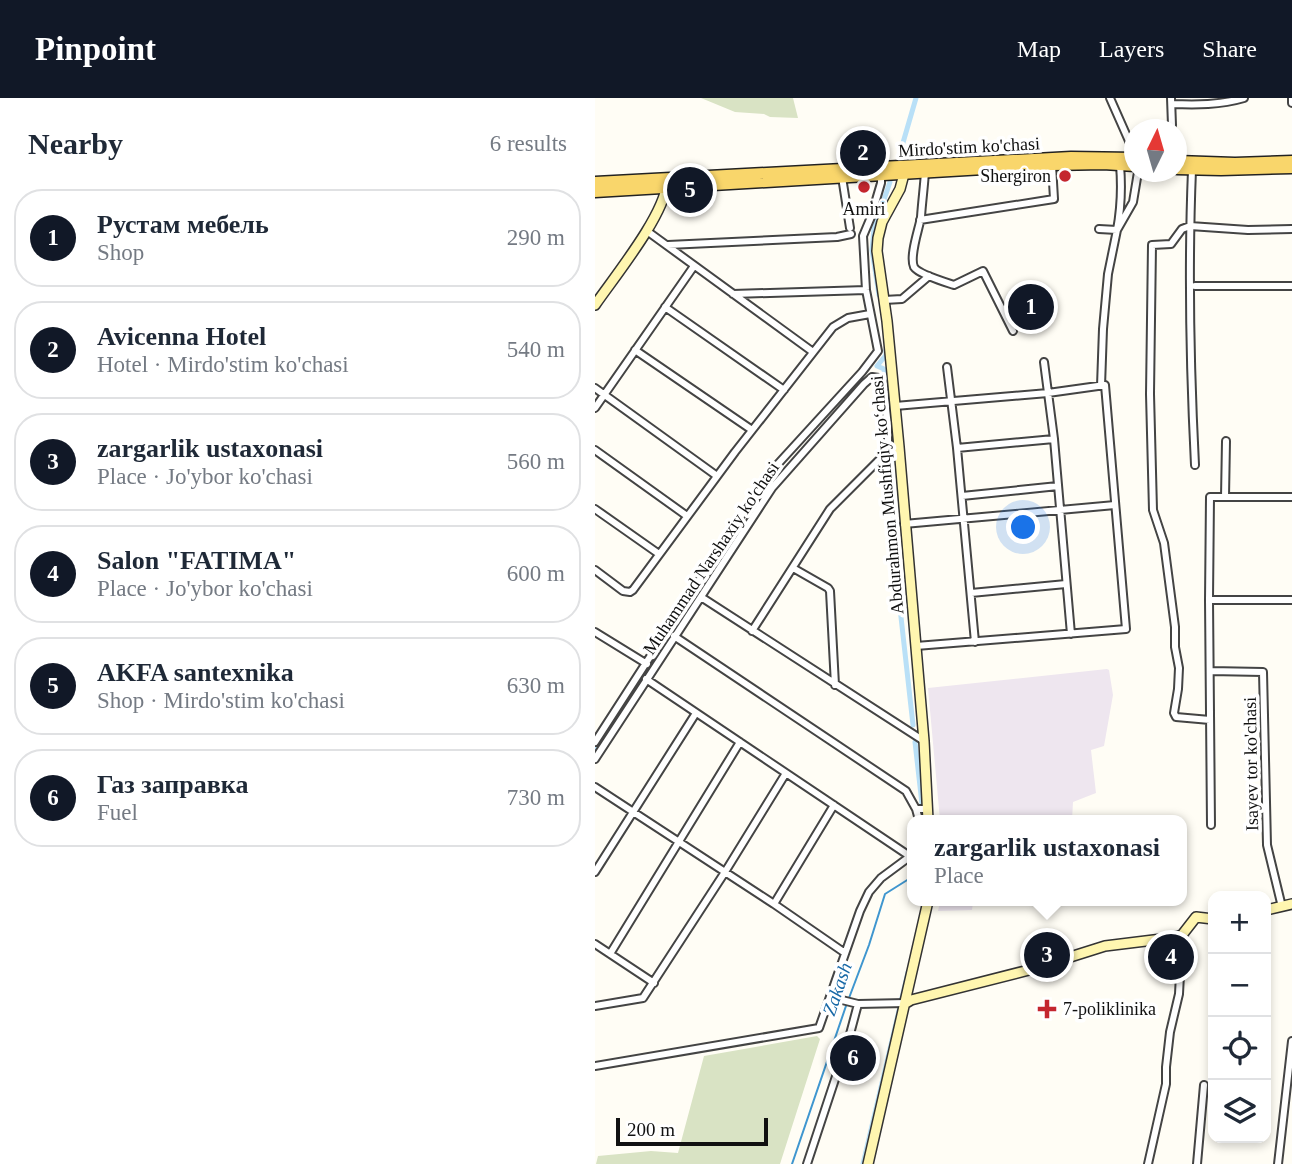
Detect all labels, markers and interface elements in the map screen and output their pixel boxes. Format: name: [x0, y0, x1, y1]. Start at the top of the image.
text: Pinpoint: [35, 31, 156, 67]
text: Map: [1017, 36, 1061, 62]
text: Layers: [1099, 36, 1164, 62]
text: Share: [1202, 36, 1257, 62]
north arrow: [1124, 119, 1187, 182]
text: Nearby: [28, 127, 123, 160]
pin: 2: [840, 127, 886, 179]
text: 6 results: [490, 131, 567, 156]
street label: Mirdo'stim ko'chasi: [898, 133, 1040, 161]
pin: 5: [667, 164, 713, 216]
place label: Shergiron: [980, 166, 1051, 186]
marker: Shergiron: [1057, 168, 1073, 184]
marker: Amiri: [856, 179, 872, 195]
place label: Amiri: [843, 199, 886, 219]
text: Рустам мебель: [97, 210, 269, 239]
text: 1: [47, 225, 59, 250]
text: 290 m: [507, 225, 565, 250]
text: Shop: [97, 240, 144, 265]
pin: 1: [1008, 281, 1054, 333]
text: Avicenna Hotel: [97, 322, 266, 351]
text: 2: [47, 337, 59, 362]
text: 540 m: [507, 337, 565, 362]
text: Hotel · Mirdo'stim ko'chasi: [97, 352, 349, 377]
street label: Abdurahmon Mushfiqiy koʻchasi: [867, 375, 907, 615]
text: zargarlik ustaxonasi: [97, 434, 323, 463]
text: 3: [47, 449, 59, 474]
text: 560 m: [507, 449, 565, 474]
street label: Muhammad Narshaxiy ko'chasi: [639, 458, 783, 658]
text: Place · Jo'ybor ko'chasi: [97, 464, 313, 489]
your location: [1006, 510, 1040, 544]
text: Salon "FATIMA": [97, 546, 296, 575]
text: 4: [47, 561, 59, 586]
text: 600 m: [507, 561, 565, 586]
text: Place · Jo'ybor ko'chasi: [97, 576, 313, 601]
text: AKFA santexnika: [97, 658, 294, 687]
text: 5: [47, 673, 59, 698]
text: 630 m: [507, 673, 565, 698]
text: Shop · Mirdo'stim ko'chasi: [97, 688, 345, 713]
street label: Isayev tor ko'chasi: [1240, 697, 1262, 831]
text: Газ заправка: [97, 770, 248, 799]
text: 6: [47, 785, 59, 810]
text: 730 m: [507, 785, 565, 810]
text: Fuel: [97, 800, 138, 825]
popup: [907, 815, 1187, 906]
text: zargarlik ustaxonasi: [934, 833, 1160, 862]
text: Place: [934, 863, 984, 888]
map controls: [1208, 891, 1271, 1143]
button: +: [1208, 891, 1271, 954]
pin: 3: [1024, 929, 1070, 981]
pin: 4: [1148, 931, 1194, 983]
button: −: [1208, 954, 1271, 1017]
water label: Zakash: [818, 960, 856, 1018]
marker: 7-poliklinika: [1037, 999, 1057, 1019]
place label: 7-poliklinika: [1063, 999, 1156, 1019]
button: locate: [1208, 1017, 1271, 1080]
pin: 6: [830, 1032, 876, 1084]
button: layers: [1208, 1080, 1271, 1143]
scale bar: [616, 1115, 768, 1147]
text: 200 m: [627, 1119, 675, 1140]

